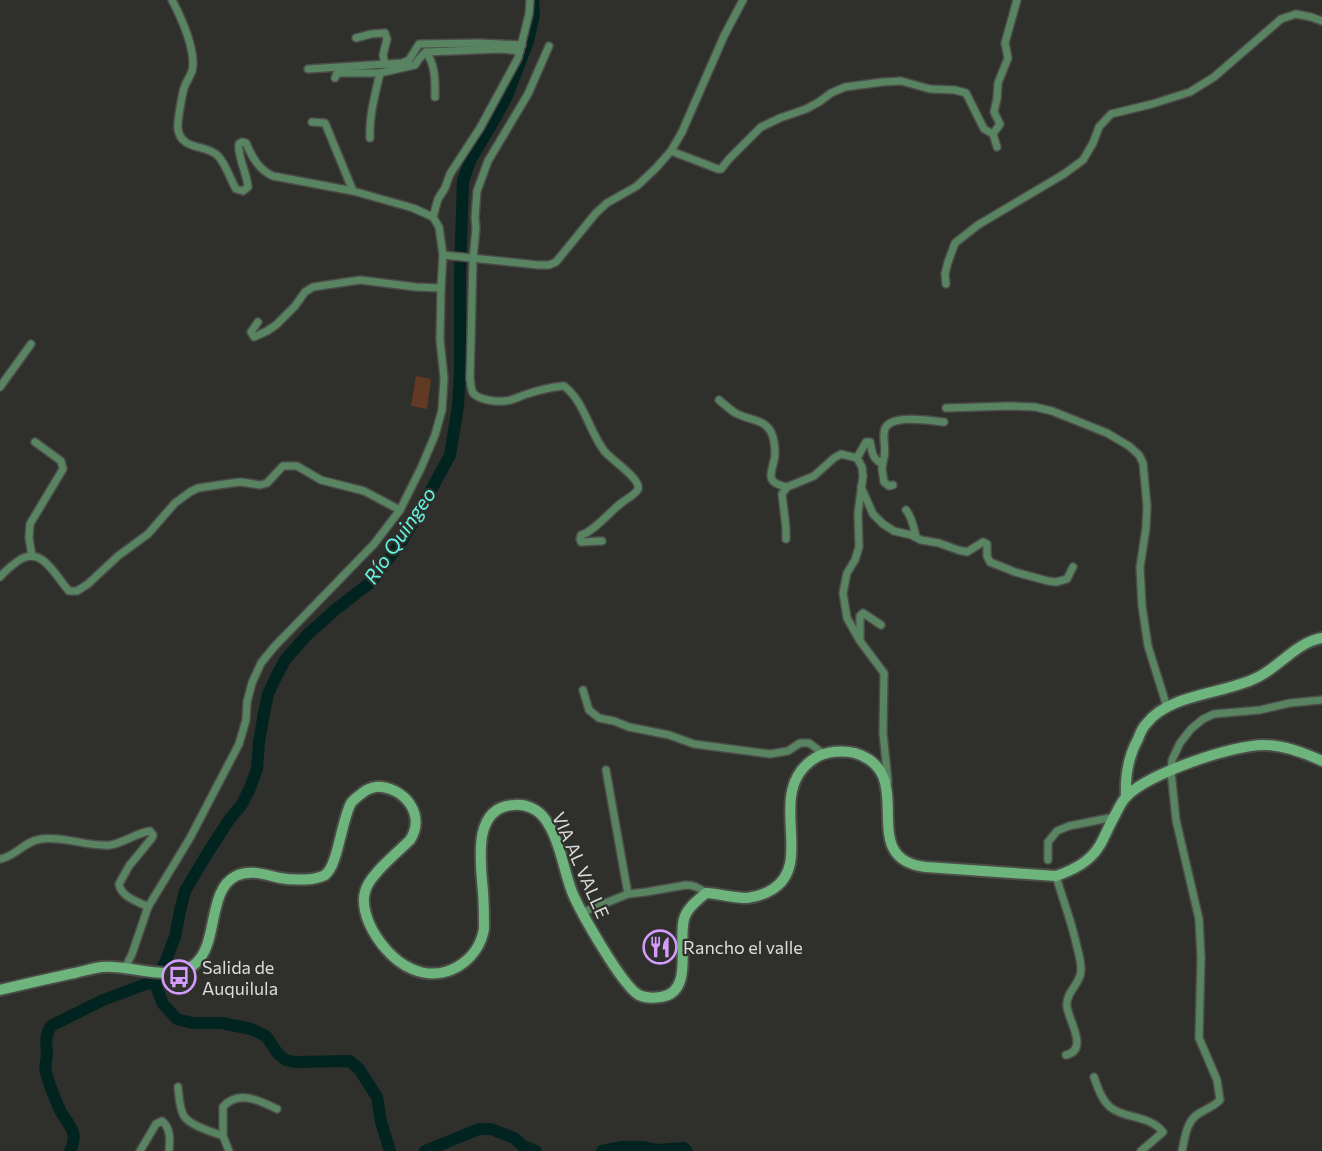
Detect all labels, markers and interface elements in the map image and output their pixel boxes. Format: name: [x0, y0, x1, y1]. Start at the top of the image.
water label: Río Quingeo: [358, 482, 440, 588]
street label: VIA AL VALLE: [548, 808, 614, 922]
restaurant icon: Rancho el valle: [642, 929, 678, 965]
place label: Rancho el valle: [683, 936, 803, 958]
place label: Salida de Auquilula: [202, 956, 278, 999]
bus stop icon: Salida de Auquilula: [161, 959, 197, 995]

